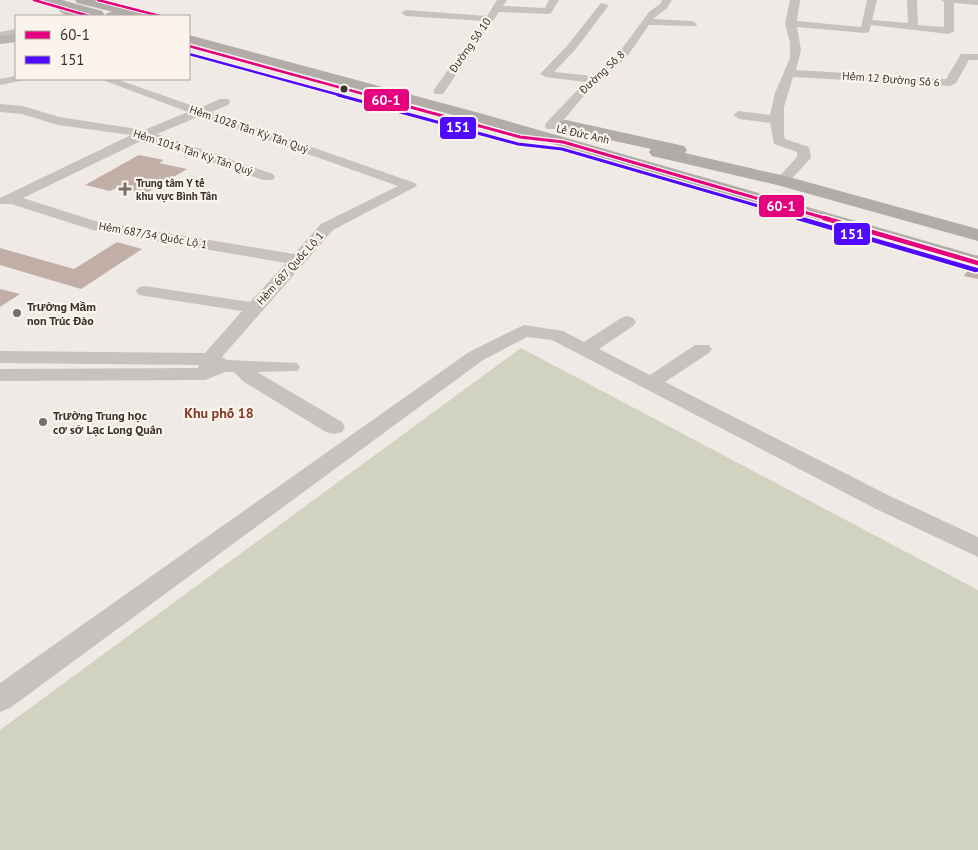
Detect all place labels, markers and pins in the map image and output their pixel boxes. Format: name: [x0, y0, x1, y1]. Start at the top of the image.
unlabelled marker: [339, 84, 349, 94]
place label: Trung tâm Y tế khu vực Bình Tân: [136, 176, 217, 203]
marker: Trung tâm Y tế khu vực Bình Tân: [118, 182, 132, 196]
place label: Trường Mầm non Trúc Đào: [27, 299, 96, 328]
marker: Trường Mầm non Trúc Đào: [11, 307, 23, 319]
place label: Trường Trung học cơ sở Lạc Long Quân: [53, 408, 162, 437]
marker: Trường Trung học cơ sở Lạc Long Quân: [37, 416, 49, 428]

